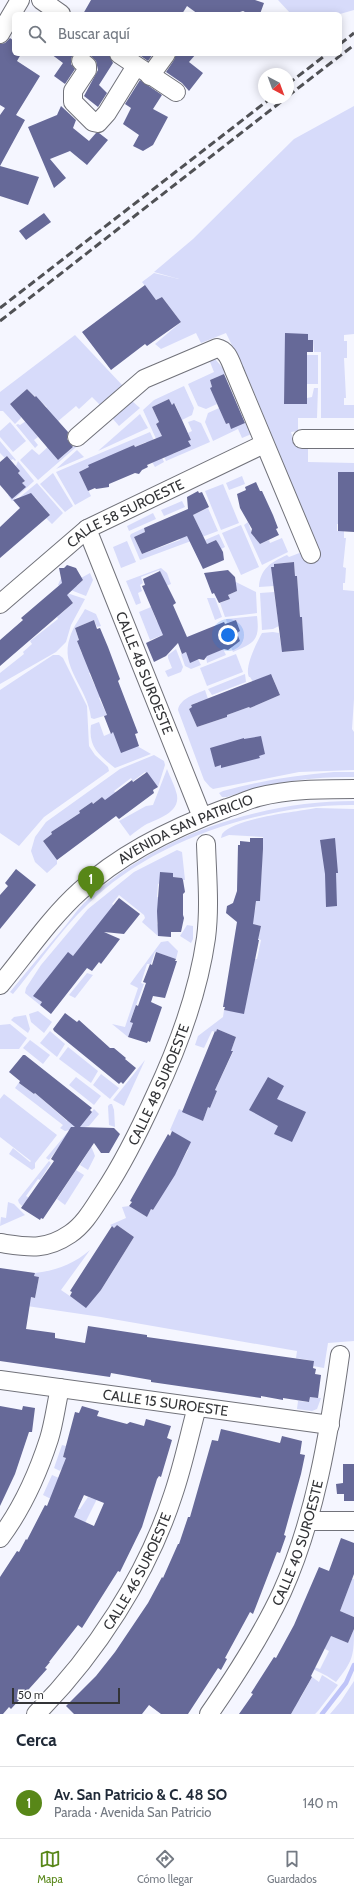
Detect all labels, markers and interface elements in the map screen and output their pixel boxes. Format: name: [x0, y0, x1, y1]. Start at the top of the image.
search box: [12, 12, 342, 56]
icon: search: [26, 23, 48, 45]
text: Buscar aquí: [58, 25, 130, 43]
north arrow: [258, 68, 294, 104]
street label: CALLE 58 SUROESTE: [63, 475, 187, 551]
street label: CALLE 48 SUROESTE: [112, 609, 177, 737]
your location: [218, 625, 238, 645]
street label: AVENIDA SAN PATRICIO: [114, 790, 256, 868]
pin: 1: [78, 866, 104, 899]
street label: CALLE 48 SUROESTE: [124, 1021, 193, 1148]
street label: CALLE 15 SUROESTE: [102, 1385, 229, 1420]
street label: CALLE 40 SUROESTE: [268, 1478, 327, 1609]
street label: CALLE 46 SUROESTE: [99, 1510, 175, 1633]
scale bar: [12, 1686, 120, 1705]
text: 50 m: [18, 1688, 44, 1702]
text: Cerca: [16, 1730, 57, 1750]
text: Av. San Patricio & C. 48 SO: [54, 1786, 227, 1804]
text: 1: [27, 1795, 31, 1811]
text: 140 m: [303, 1795, 338, 1811]
text: Parada · Avenida San Patricio: [54, 1804, 211, 1820]
tab: Mapa: [37, 1848, 63, 1886]
tab: Cómo llegar: [137, 1848, 193, 1886]
tab: Guardados: [267, 1848, 317, 1886]

